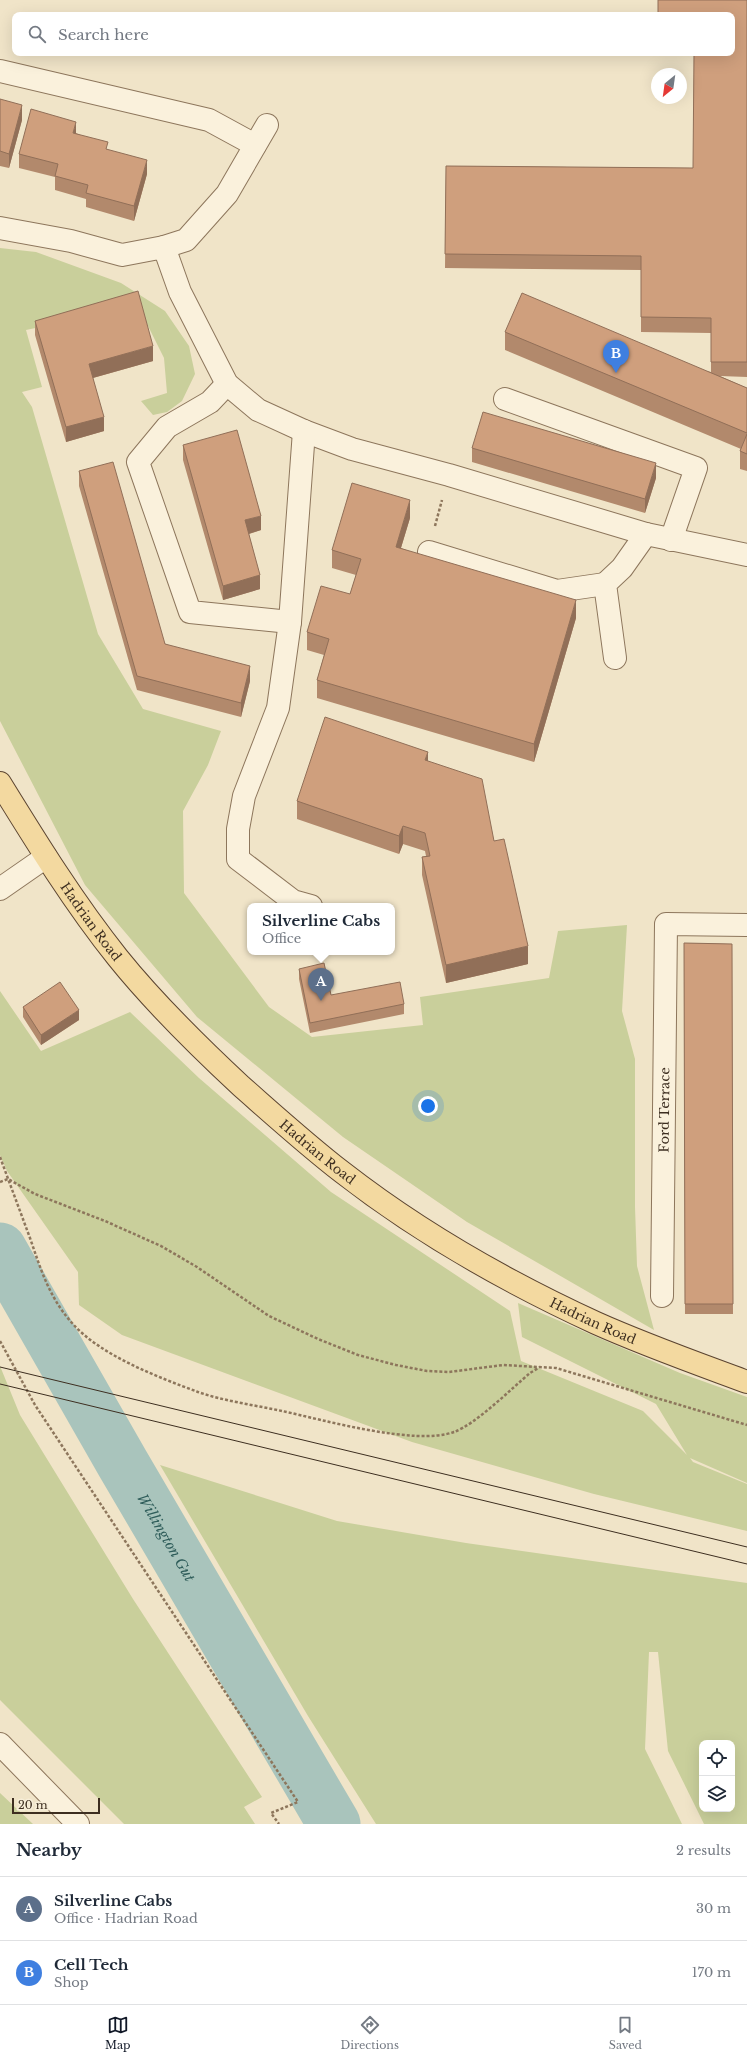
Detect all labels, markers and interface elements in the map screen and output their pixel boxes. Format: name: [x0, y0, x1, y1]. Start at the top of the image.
search box: [12, 12, 735, 56]
icon: search: [26, 23, 48, 45]
text: Search here: [58, 25, 149, 44]
north arrow: [651, 68, 687, 104]
pin: B: [603, 340, 629, 373]
street label: Hadrian Road: [57, 879, 126, 965]
popup: [247, 903, 395, 955]
text: Silverline Cabs: [262, 911, 380, 930]
text: Office: [262, 930, 301, 947]
pin: A: [308, 968, 334, 1001]
street label: Ford Terrace: [655, 1067, 673, 1153]
your location: [418, 1096, 438, 1116]
street label: Hadrian Road: [276, 1116, 359, 1188]
street label: Hadrian Road: [547, 1294, 639, 1348]
water label: Willington Gut: [133, 1490, 199, 1586]
map controls: [699, 1740, 735, 1812]
button: locate: [699, 1740, 735, 1776]
button: layers: [699, 1776, 735, 1812]
scale bar: [12, 1796, 100, 1815]
text: 20 m: [18, 1798, 48, 1812]
text: Nearby: [16, 1840, 82, 1861]
text: 2 results: [676, 1842, 731, 1859]
text: Silverline Cabs: [54, 1891, 172, 1910]
text: A: [24, 1900, 34, 1917]
text: 30 m: [696, 1900, 731, 1917]
text: Office · Hadrian Road: [54, 1910, 198, 1927]
text: Cell Tech: [54, 1955, 128, 1974]
text: B: [24, 1964, 34, 1981]
text: 170 m: [692, 1964, 731, 1981]
text: Shop: [54, 1974, 89, 1991]
tab: Map: [105, 2014, 131, 2052]
tab: Directions: [340, 2014, 399, 2052]
tab: Saved: [609, 2014, 642, 2052]

